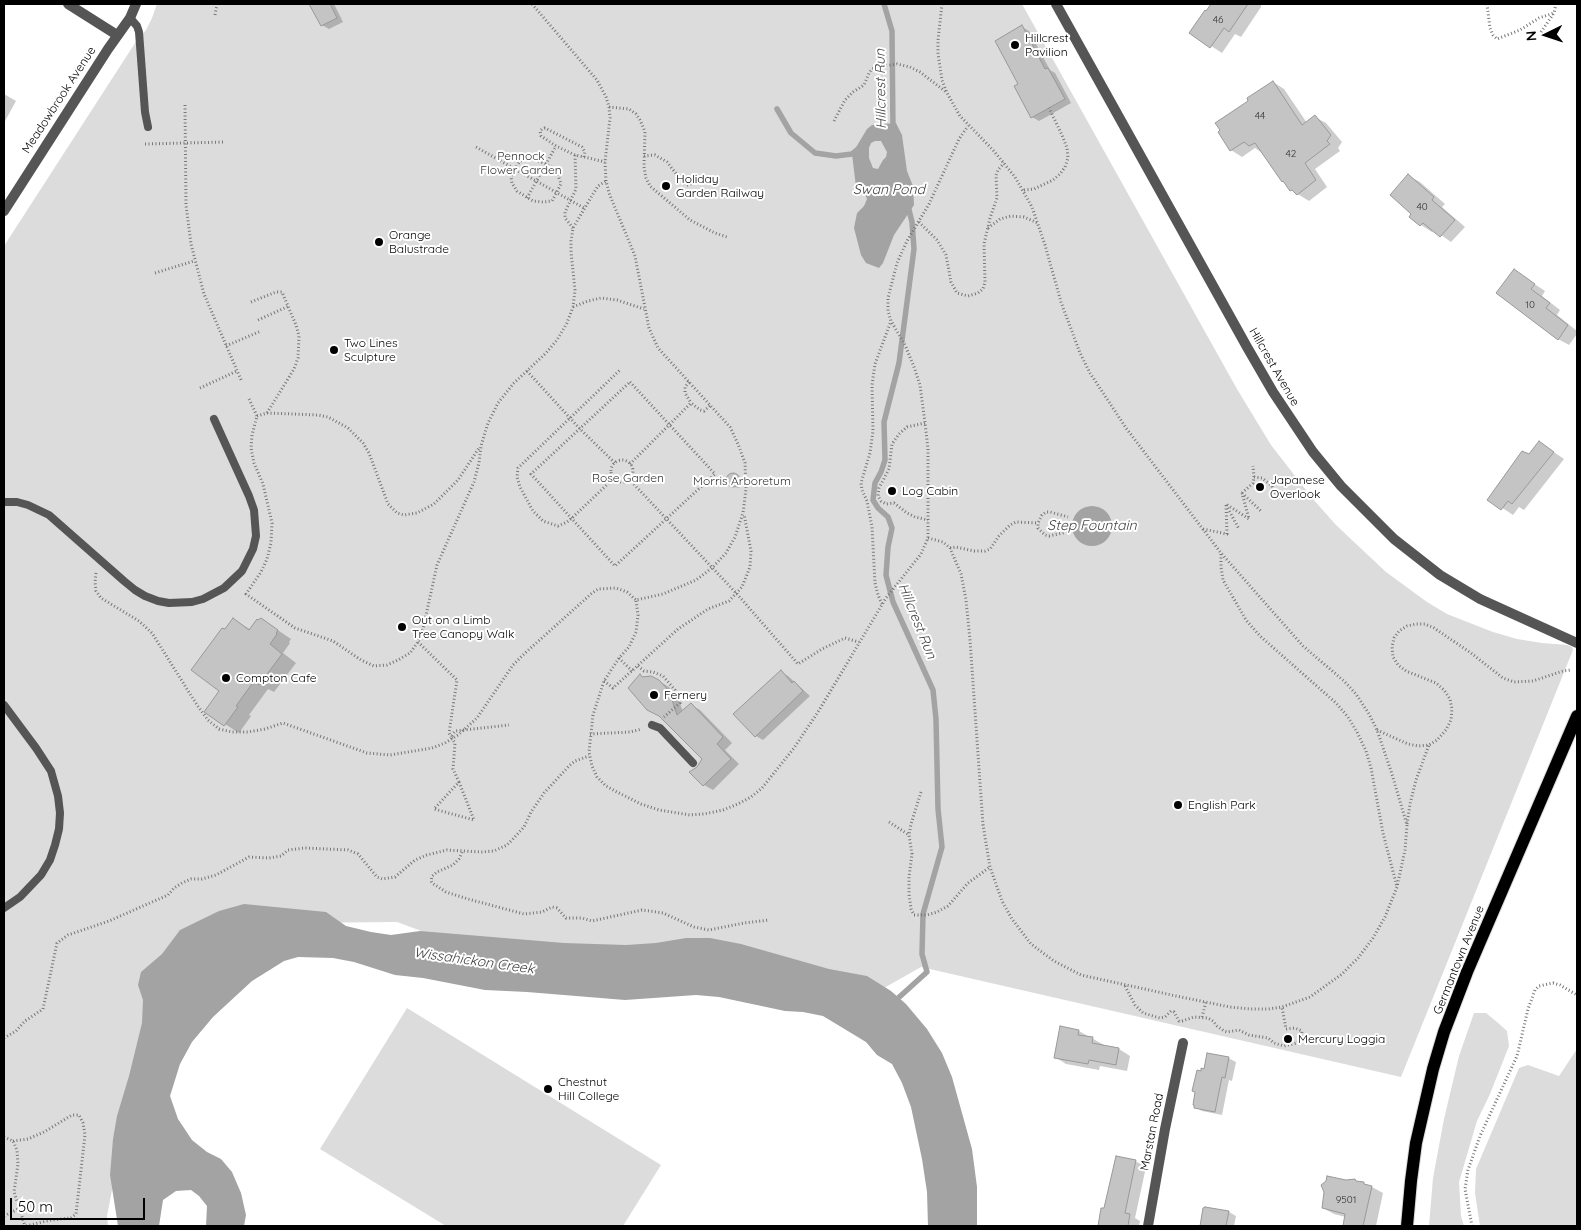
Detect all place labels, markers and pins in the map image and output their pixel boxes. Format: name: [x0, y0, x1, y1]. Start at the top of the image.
place label: Hillcrest Pavilion: [1025, 31, 1069, 59]
marker: Hillcrest Pavilion: [1009, 39, 1021, 51]
place label: Holiday Garden Railway: [676, 172, 764, 200]
marker: Holiday Garden Railway: [660, 180, 672, 192]
place label: Orange Balustrade: [389, 228, 449, 256]
marker: Orange Balustrade: [373, 236, 385, 248]
place label: Two Lines Sculpture: [344, 336, 398, 364]
marker: Two Lines Sculpture: [328, 344, 340, 356]
place label: Japanese Overlook: [1270, 473, 1325, 501]
marker: Japanese Overlook: [1254, 481, 1266, 493]
place label: Log Cabin: [902, 484, 958, 498]
marker: Log Cabin: [886, 485, 898, 497]
place label: Out on a Limb Tree Canopy Walk: [412, 613, 514, 641]
marker: Out on a Limb Tree Canopy Walk: [396, 621, 408, 633]
place label: Compton Cafe: [236, 671, 317, 685]
marker: Compton Cafe: [220, 672, 232, 684]
place label: Fernery: [664, 688, 707, 702]
marker: Fernery: [648, 689, 660, 701]
place label: English Park: [1188, 798, 1256, 812]
marker: English Park: [1172, 799, 1184, 811]
place label: Mercury Loggia: [1298, 1032, 1385, 1046]
marker: Mercury Loggia: [1282, 1033, 1294, 1045]
place label: Chestnut Hill College: [558, 1075, 619, 1103]
marker: Chestnut Hill College: [542, 1083, 554, 1095]

